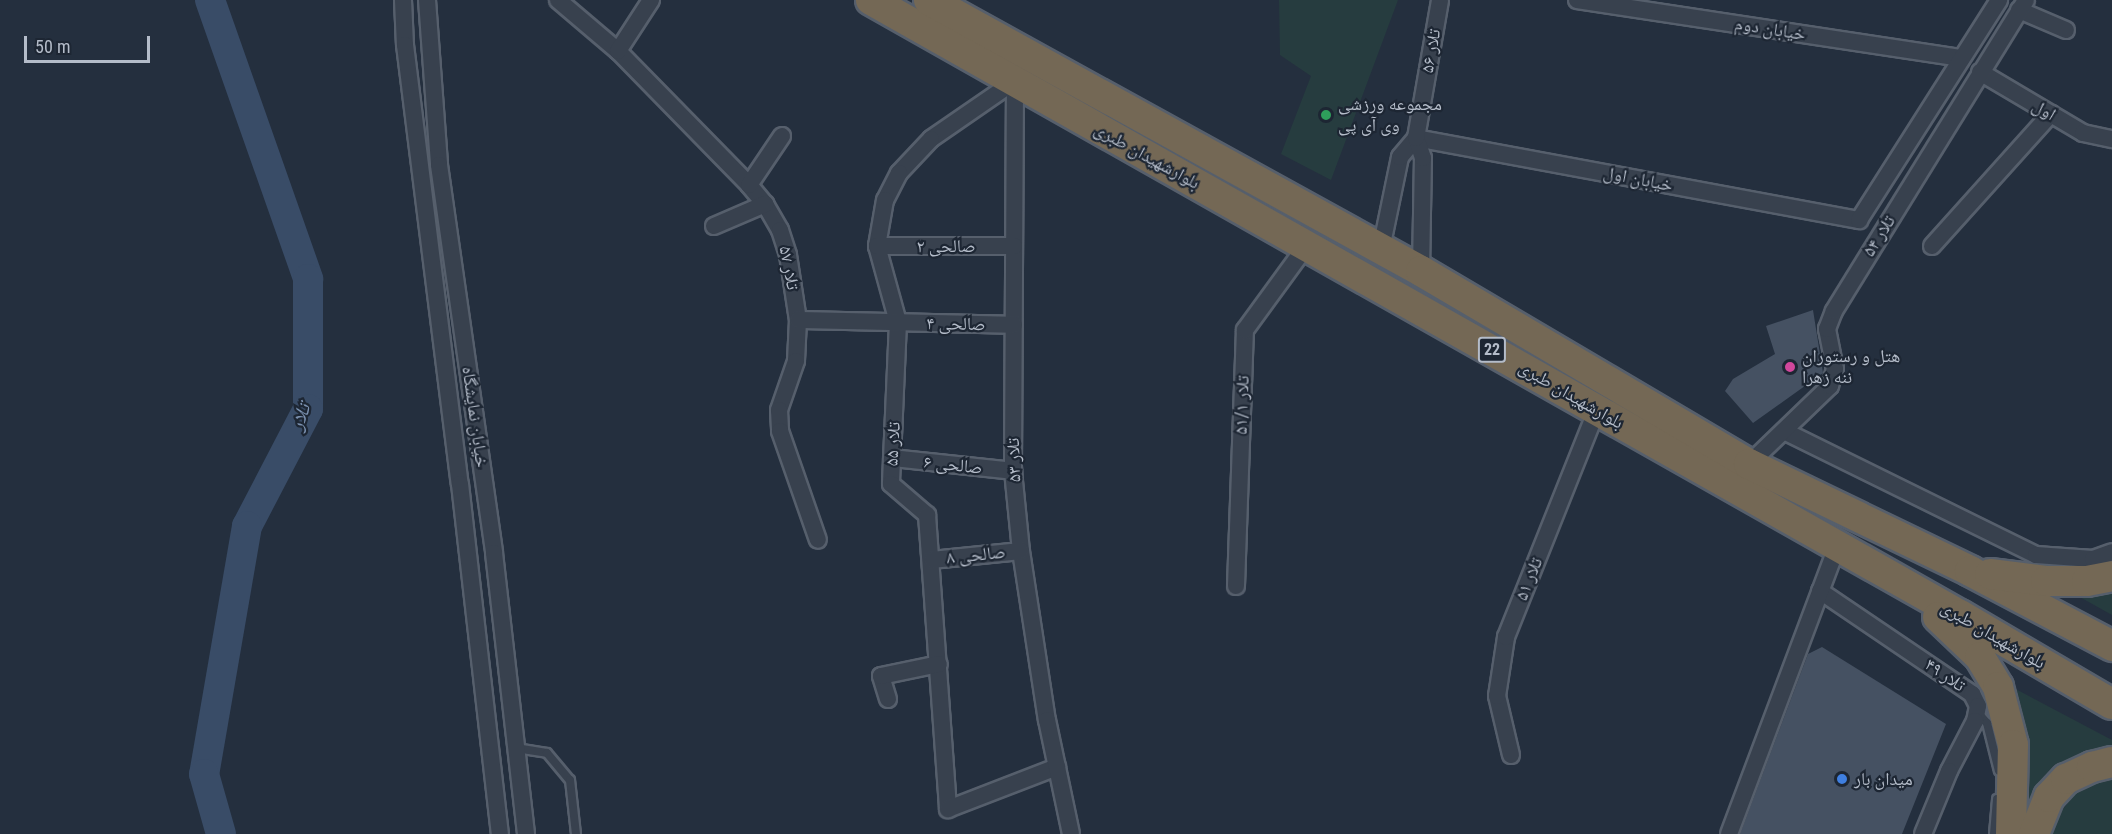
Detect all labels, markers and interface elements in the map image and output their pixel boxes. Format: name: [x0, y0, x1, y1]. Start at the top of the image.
street label: خیابان دوم: [1733, 13, 1807, 45]
scale bar: [27, 24, 153, 62]
street label: تلار ۵۶: [1417, 27, 1445, 75]
text: 50 m: [35, 36, 70, 57]
place label: مجموعه ورزشی وی آی پی: [1338, 94, 1442, 136]
street label: اول: [2028, 95, 2060, 125]
marker: مجموعه ورزشی وی آی پی: [1319, 108, 1333, 122]
street label: بلوارشهیدان طبری: [1091, 118, 1203, 194]
street label: خیابان اول: [1602, 162, 1674, 196]
street label: تلار ۵۴: [1858, 211, 1900, 261]
street label: صالحی ۲: [916, 235, 976, 257]
street label: تلار ۵۷: [774, 244, 804, 292]
street label: صالحی ۴: [926, 313, 986, 335]
road number: 22: [1477, 337, 1507, 363]
place label: هتل و رستوران ننه زهرا: [1802, 346, 1900, 388]
street label: بلوارشهیدان طبری: [1515, 356, 1627, 434]
marker: هتل و رستوران ننه زهرا: [1783, 360, 1797, 374]
street label: خیابان نمایشگاه: [457, 365, 493, 469]
street label: تلار ۵۱/۱: [1230, 375, 1254, 435]
water label: تلار: [284, 400, 316, 434]
street label: تلار ۵۵: [881, 421, 905, 467]
street label: تلار ۵۳: [1002, 437, 1026, 483]
street label: صالحی ۶: [922, 451, 984, 479]
street label: صالحی ۸: [945, 541, 1007, 569]
street label: تلار ۵۱: [1511, 554, 1547, 604]
street label: بلوارشهیدان طبری: [1937, 596, 2049, 674]
street label: تلار ۴۹: [1921, 654, 1969, 696]
place label: میدان بار: [1854, 768, 1913, 790]
marker: میدان بار: [1835, 772, 1849, 786]

